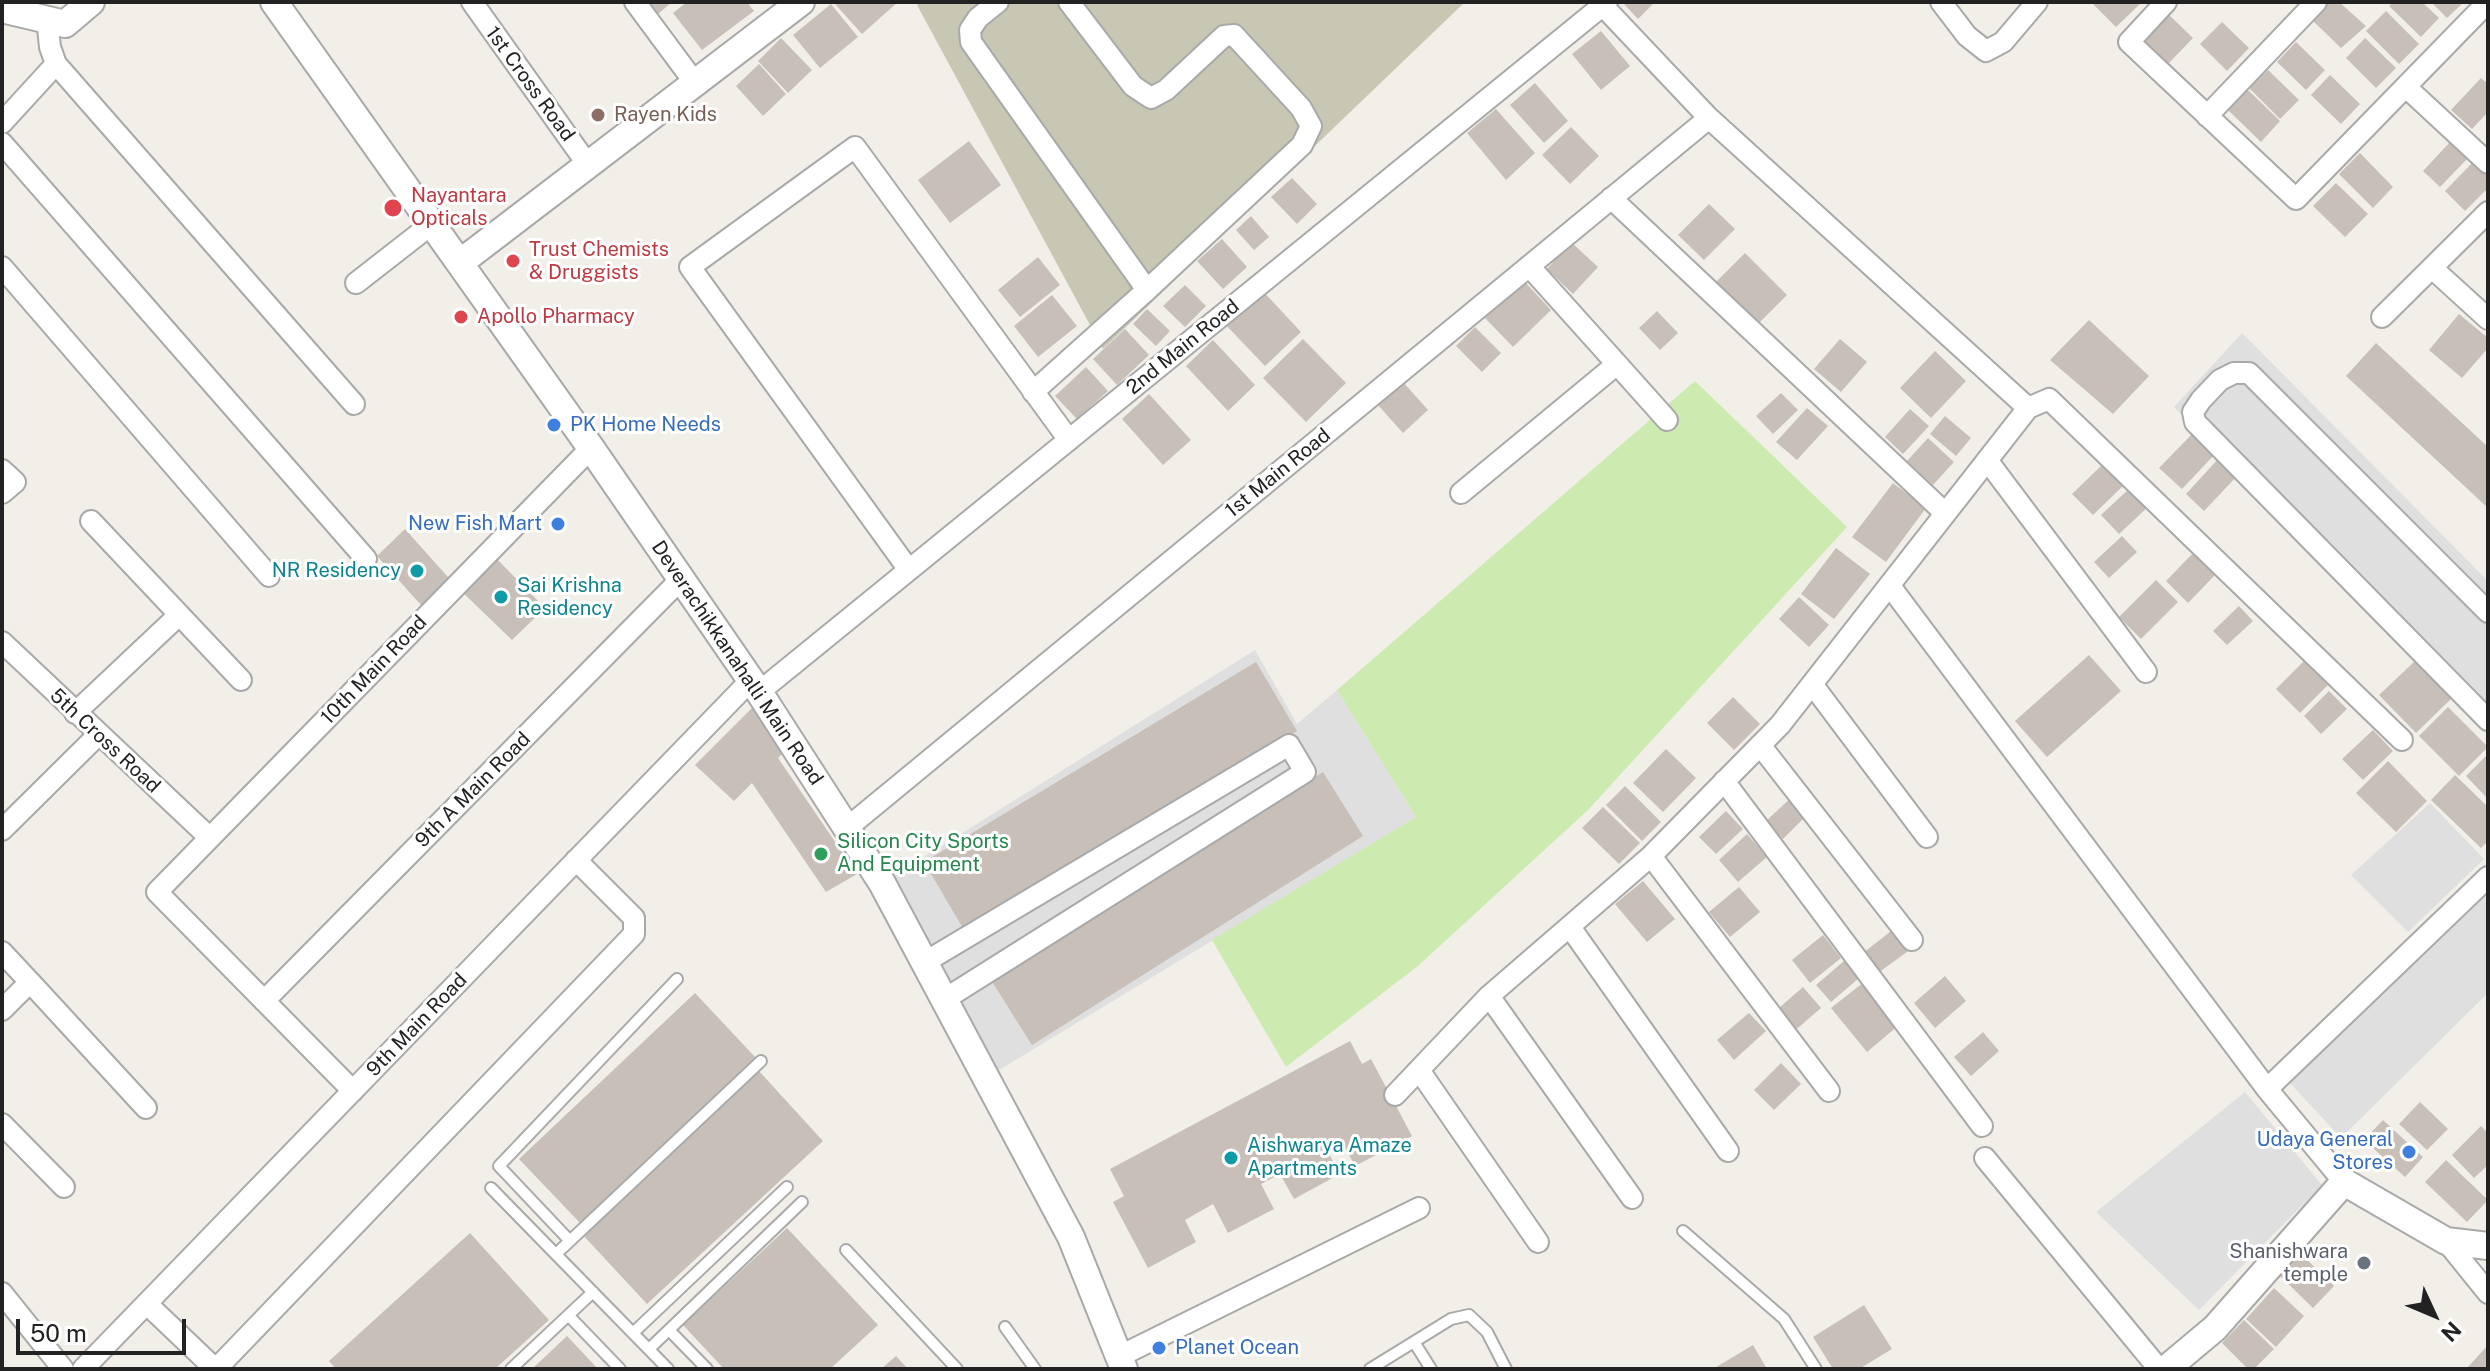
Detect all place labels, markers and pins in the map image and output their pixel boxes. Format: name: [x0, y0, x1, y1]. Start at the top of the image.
place label: Rayen Kids: [614, 103, 717, 127]
marker: Rayen Kids: [589, 106, 607, 124]
place label: Nayantara Opticals: [411, 184, 507, 231]
marker: Nayantara Opticals: [382, 197, 404, 219]
place label: Trust Chemists & Druggists: [529, 238, 669, 285]
marker: Trust Chemists & Druggists: [504, 252, 522, 270]
place label: Apollo Pharmacy: [477, 305, 635, 329]
marker: Apollo Pharmacy: [452, 308, 470, 326]
place label: PK Home Needs: [570, 413, 721, 437]
marker: PK Home Needs: [545, 416, 563, 434]
place label: New Fish Mart: [408, 512, 542, 536]
marker: New Fish Mart: [549, 515, 567, 533]
place label: NR Residency: [272, 559, 401, 583]
marker: NR Residency: [408, 562, 426, 580]
place label: Sai Krishna Residency: [517, 574, 622, 621]
marker: Sai Krishna Residency: [492, 588, 510, 606]
place label: Silicon City Sports And Equipment: [837, 830, 1009, 877]
marker: Silicon City Sports And Equipment: [812, 845, 830, 863]
place label: Udaya General Stores: [2257, 1128, 2393, 1175]
place label: Aishwarya Amaze Apartments: [1247, 1134, 1412, 1181]
marker: Udaya General Stores: [2400, 1143, 2418, 1161]
marker: Aishwarya Amaze Apartments: [1222, 1149, 1240, 1167]
place label: Shanishwara temple: [2229, 1240, 2348, 1287]
marker: Shanishwara temple: [2355, 1254, 2373, 1272]
place label: Planet Ocean: [1175, 1336, 1299, 1360]
marker: Planet Ocean: [1150, 1339, 1168, 1357]

